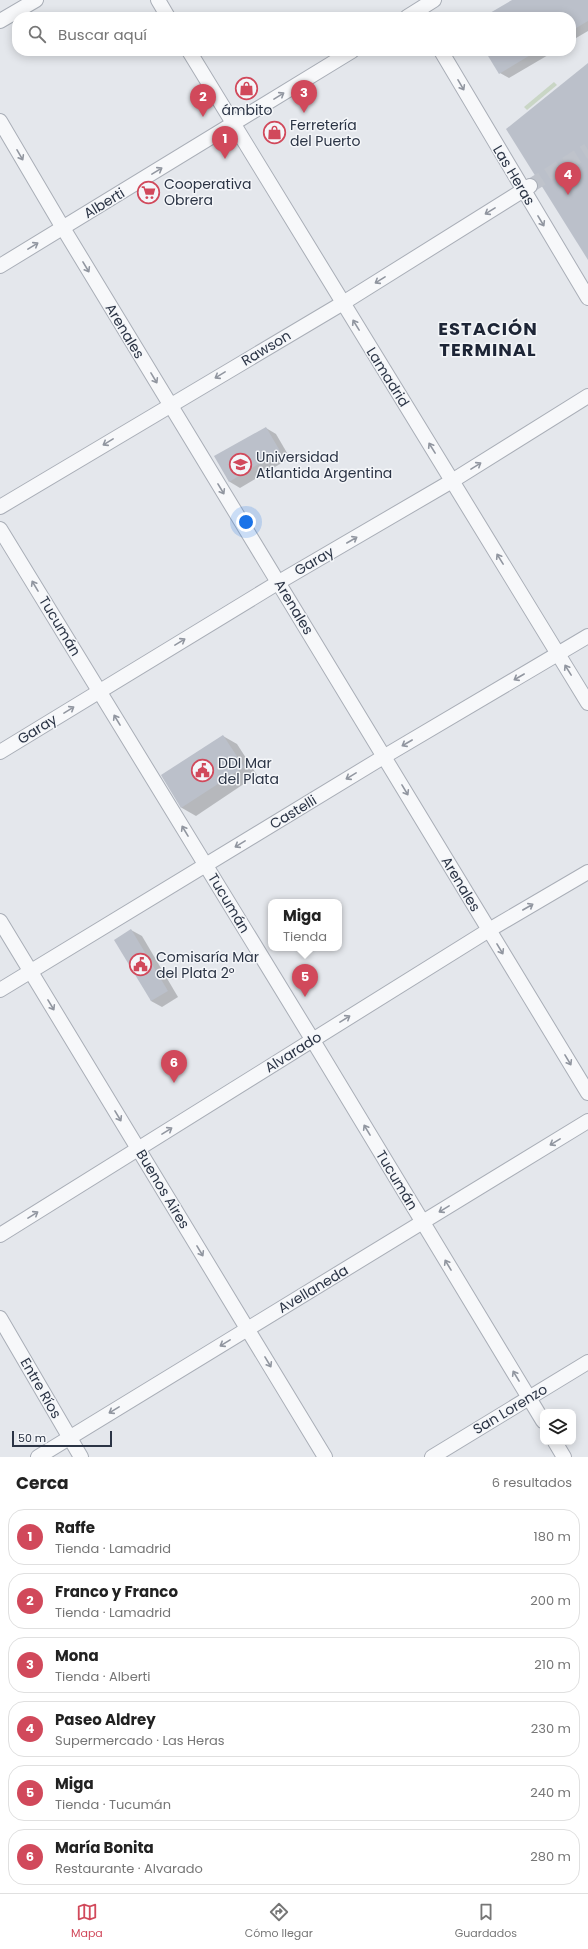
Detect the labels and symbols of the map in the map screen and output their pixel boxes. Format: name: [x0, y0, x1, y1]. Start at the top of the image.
shop icon: ámbito: [234, 75, 260, 101]
one-way arrow: [457, 79, 465, 90]
pin: 3: [291, 80, 317, 113]
pin: 2: [190, 84, 216, 117]
one-way arrow: [273, 92, 284, 100]
place label: ámbito: [222, 100, 272, 120]
place label: Ferretería del Puerto: [290, 115, 360, 151]
shop icon: Ferretería del Puerto: [262, 120, 288, 146]
pin: 1: [212, 126, 238, 159]
street label: Las Heras: [488, 141, 540, 209]
one-way arrow: [16, 149, 24, 161]
pin: 4: [555, 162, 581, 195]
one-way arrow: [151, 167, 162, 175]
place label: Cooperativa Obrera: [164, 174, 251, 210]
supermarket icon: Cooperativa Obrera: [136, 179, 162, 205]
street label: Alberti: [80, 183, 128, 223]
one-way arrow: [484, 208, 496, 216]
one-way arrow: [538, 215, 546, 227]
one-way arrow: [27, 241, 39, 249]
one-way arrow: [82, 261, 90, 272]
one-way arrow: [375, 276, 386, 284]
street label: Arenales: [101, 300, 149, 362]
district label: ESTACIÓN TERMINAL: [438, 316, 538, 362]
one-way arrow: [352, 319, 360, 331]
street label: Rawson: [237, 325, 295, 371]
street label: Lamadrid: [362, 343, 414, 411]
one-way arrow: [150, 372, 158, 384]
one-way arrow: [214, 372, 226, 380]
one-way arrow: [102, 438, 114, 446]
one-way arrow: [427, 442, 435, 454]
place label: Universidad Atlantida Argentina: [256, 447, 392, 483]
school or university icon: Universidad Atlantida Argentina: [228, 452, 254, 478]
one-way arrow: [470, 462, 482, 470]
one-way arrow: [218, 483, 226, 495]
your location: [236, 512, 256, 532]
one-way arrow: [346, 535, 358, 543]
street label: Garay: [290, 542, 338, 580]
one-way arrow: [495, 553, 503, 565]
street label: Arenales: [270, 576, 318, 638]
one-way arrow: [31, 581, 39, 592]
street label: Tucumán: [34, 592, 86, 660]
one-way arrow: [174, 638, 186, 646]
one-way arrow: [563, 664, 571, 676]
one-way arrow: [513, 674, 525, 682]
one-way arrow: [63, 706, 74, 714]
street label: Garay: [13, 709, 61, 749]
one-way arrow: [113, 714, 121, 726]
one-way arrow: [401, 740, 413, 748]
place label: DDI Mar del Plata: [218, 753, 279, 789]
public building icon: DDI Mar del Plata: [189, 758, 215, 784]
one-way arrow: [345, 773, 357, 781]
one-way arrow: [401, 784, 409, 796]
street label: Castelli: [266, 790, 320, 834]
one-way arrow: [181, 826, 189, 837]
one-way arrow: [234, 840, 246, 848]
street label: Arenales: [437, 853, 485, 915]
street label: Tucumán: [203, 869, 255, 937]
one-way arrow: [522, 902, 534, 910]
one-way arrow: [497, 943, 505, 955]
place label: Comisaría Mar del Plata 2°: [156, 947, 259, 983]
public building icon: Comisaría Mar del Plata 2°: [128, 952, 154, 978]
pin: 5: [292, 964, 318, 997]
one-way arrow: [47, 999, 55, 1011]
one-way arrow: [340, 1015, 351, 1023]
street label: Alvarado: [261, 1027, 325, 1077]
pin: 6: [161, 1050, 187, 1083]
one-way arrow: [565, 1054, 573, 1066]
one-way arrow: [115, 1110, 123, 1122]
one-way arrow: [362, 1124, 370, 1136]
one-way arrow: [161, 1127, 173, 1135]
one-way arrow: [549, 1138, 561, 1146]
street label: Buenos Aires: [131, 1146, 195, 1232]
street label: Tucumán: [371, 1146, 423, 1214]
one-way arrow: [438, 1206, 450, 1214]
one-way arrow: [27, 1211, 38, 1219]
one-way arrow: [197, 1245, 205, 1257]
one-way arrow: [444, 1259, 452, 1271]
street label: Avellaneda: [274, 1260, 352, 1318]
one-way arrow: [219, 1339, 231, 1347]
street label: Entre Ríos: [16, 1354, 66, 1422]
one-way arrow: [264, 1356, 272, 1368]
one-way arrow: [511, 1370, 519, 1382]
street label: San Lorenzo: [469, 1379, 551, 1439]
one-way arrow: [108, 1407, 120, 1415]
scale bar: [12, 1429, 112, 1448]

